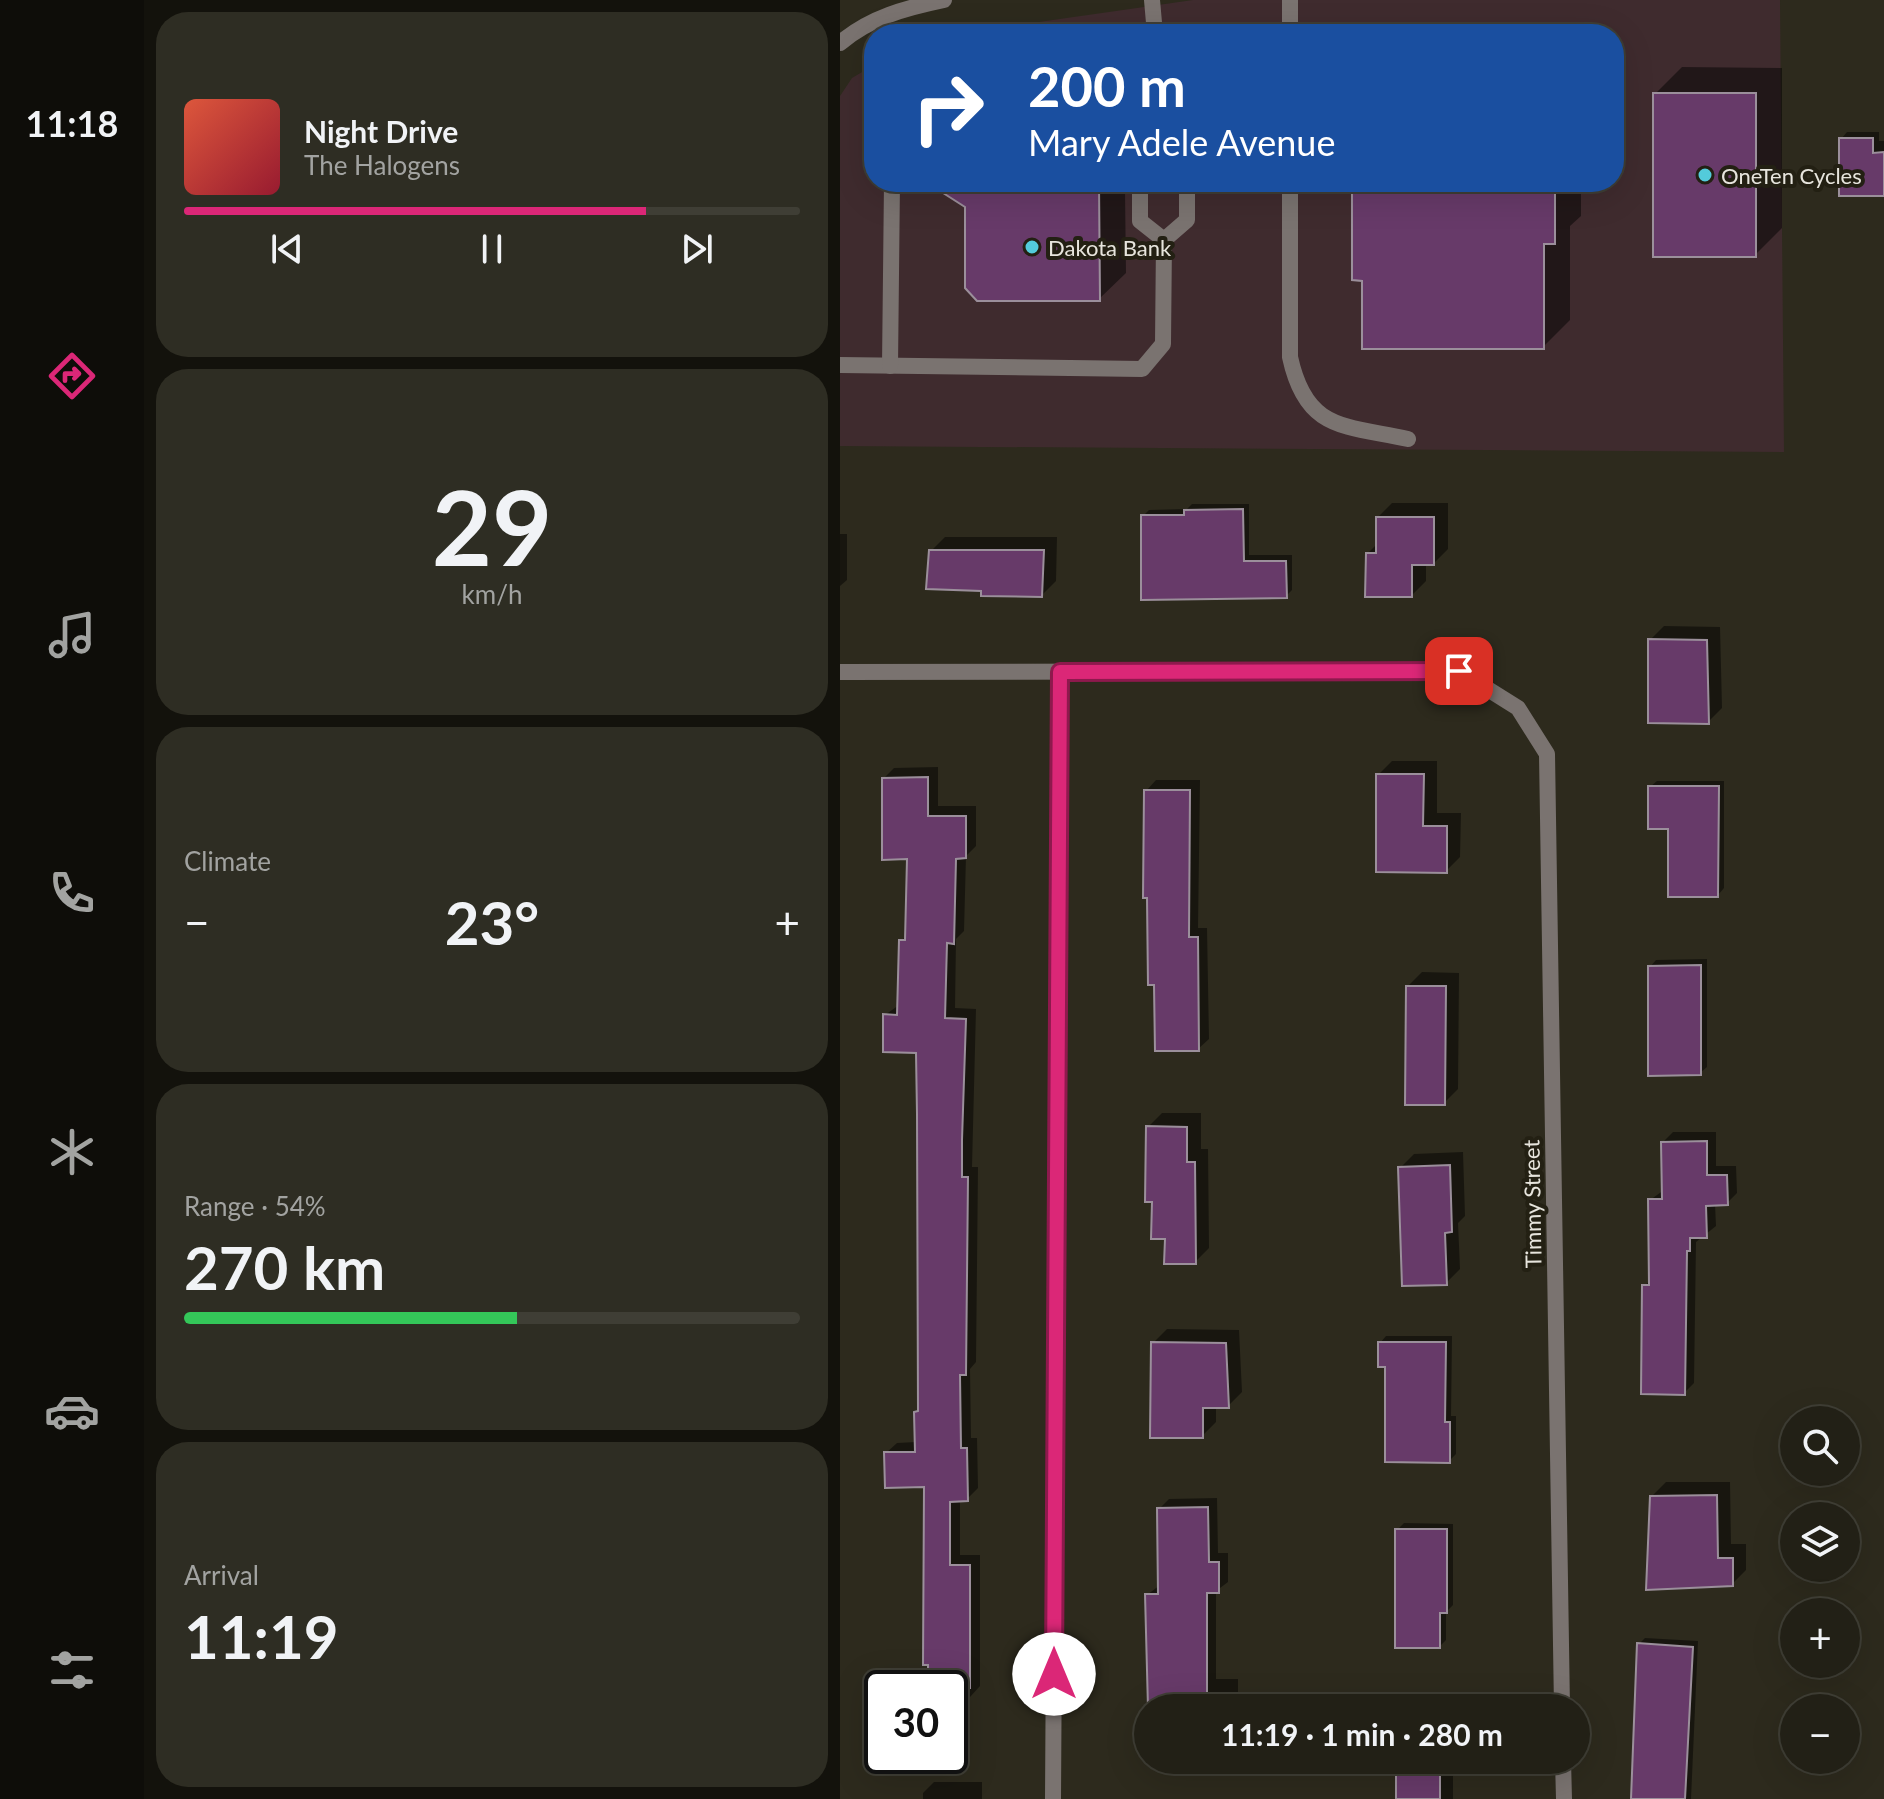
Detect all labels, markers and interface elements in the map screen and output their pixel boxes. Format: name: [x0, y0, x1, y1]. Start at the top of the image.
text: 200 m: [1028, 52, 1186, 119]
icon: right: [896, 56, 1000, 160]
text: 11:18: [26, 101, 118, 145]
text: Night Drive: [304, 113, 458, 149]
text: Mary Adele Avenue: [1028, 120, 1335, 164]
text: The Halogens: [304, 149, 460, 181]
place label: OneTen Cycles: [1721, 162, 1862, 189]
marker: OneTen Cycles: [1696, 166, 1714, 184]
icon: previous: [265, 227, 309, 271]
icon: pause: [470, 227, 514, 271]
icon: next: [675, 227, 719, 271]
place label: Dakota Bank: [1048, 234, 1172, 261]
marker: Dakota Bank: [1023, 238, 1041, 256]
icon: directions: [44, 348, 100, 404]
text: 29: [432, 463, 552, 588]
text: km/h: [462, 578, 522, 610]
icon: music: [44, 607, 100, 663]
pin: [1425, 637, 1493, 705]
icon: arrive: [1437, 649, 1481, 693]
text: Climate: [184, 845, 271, 877]
icon: phone: [44, 865, 100, 921]
text: 23°: [445, 886, 539, 958]
text: −: [184, 896, 210, 948]
text: +: [774, 896, 800, 948]
icon: climate: [44, 1124, 100, 1180]
street label: Timmy Street: [1517, 1139, 1547, 1268]
text: Range · 54%: [184, 1190, 326, 1222]
text: 270 km: [184, 1231, 385, 1303]
icon: car: [44, 1383, 100, 1439]
map controls: [1780, 1406, 1860, 1774]
button: search: [1780, 1406, 1860, 1486]
button: layers: [1780, 1502, 1860, 1582]
text: Arrival: [184, 1559, 259, 1591]
button: +: [1780, 1598, 1860, 1678]
text: 11:19: [184, 1600, 339, 1672]
position arrow: [1012, 1632, 1096, 1716]
icon: filters: [44, 1642, 100, 1698]
speed limit sign: 30: [864, 1670, 968, 1774]
button: −: [1780, 1694, 1860, 1774]
text: 11:19 · 1 min · 280 m: [1221, 1716, 1503, 1752]

